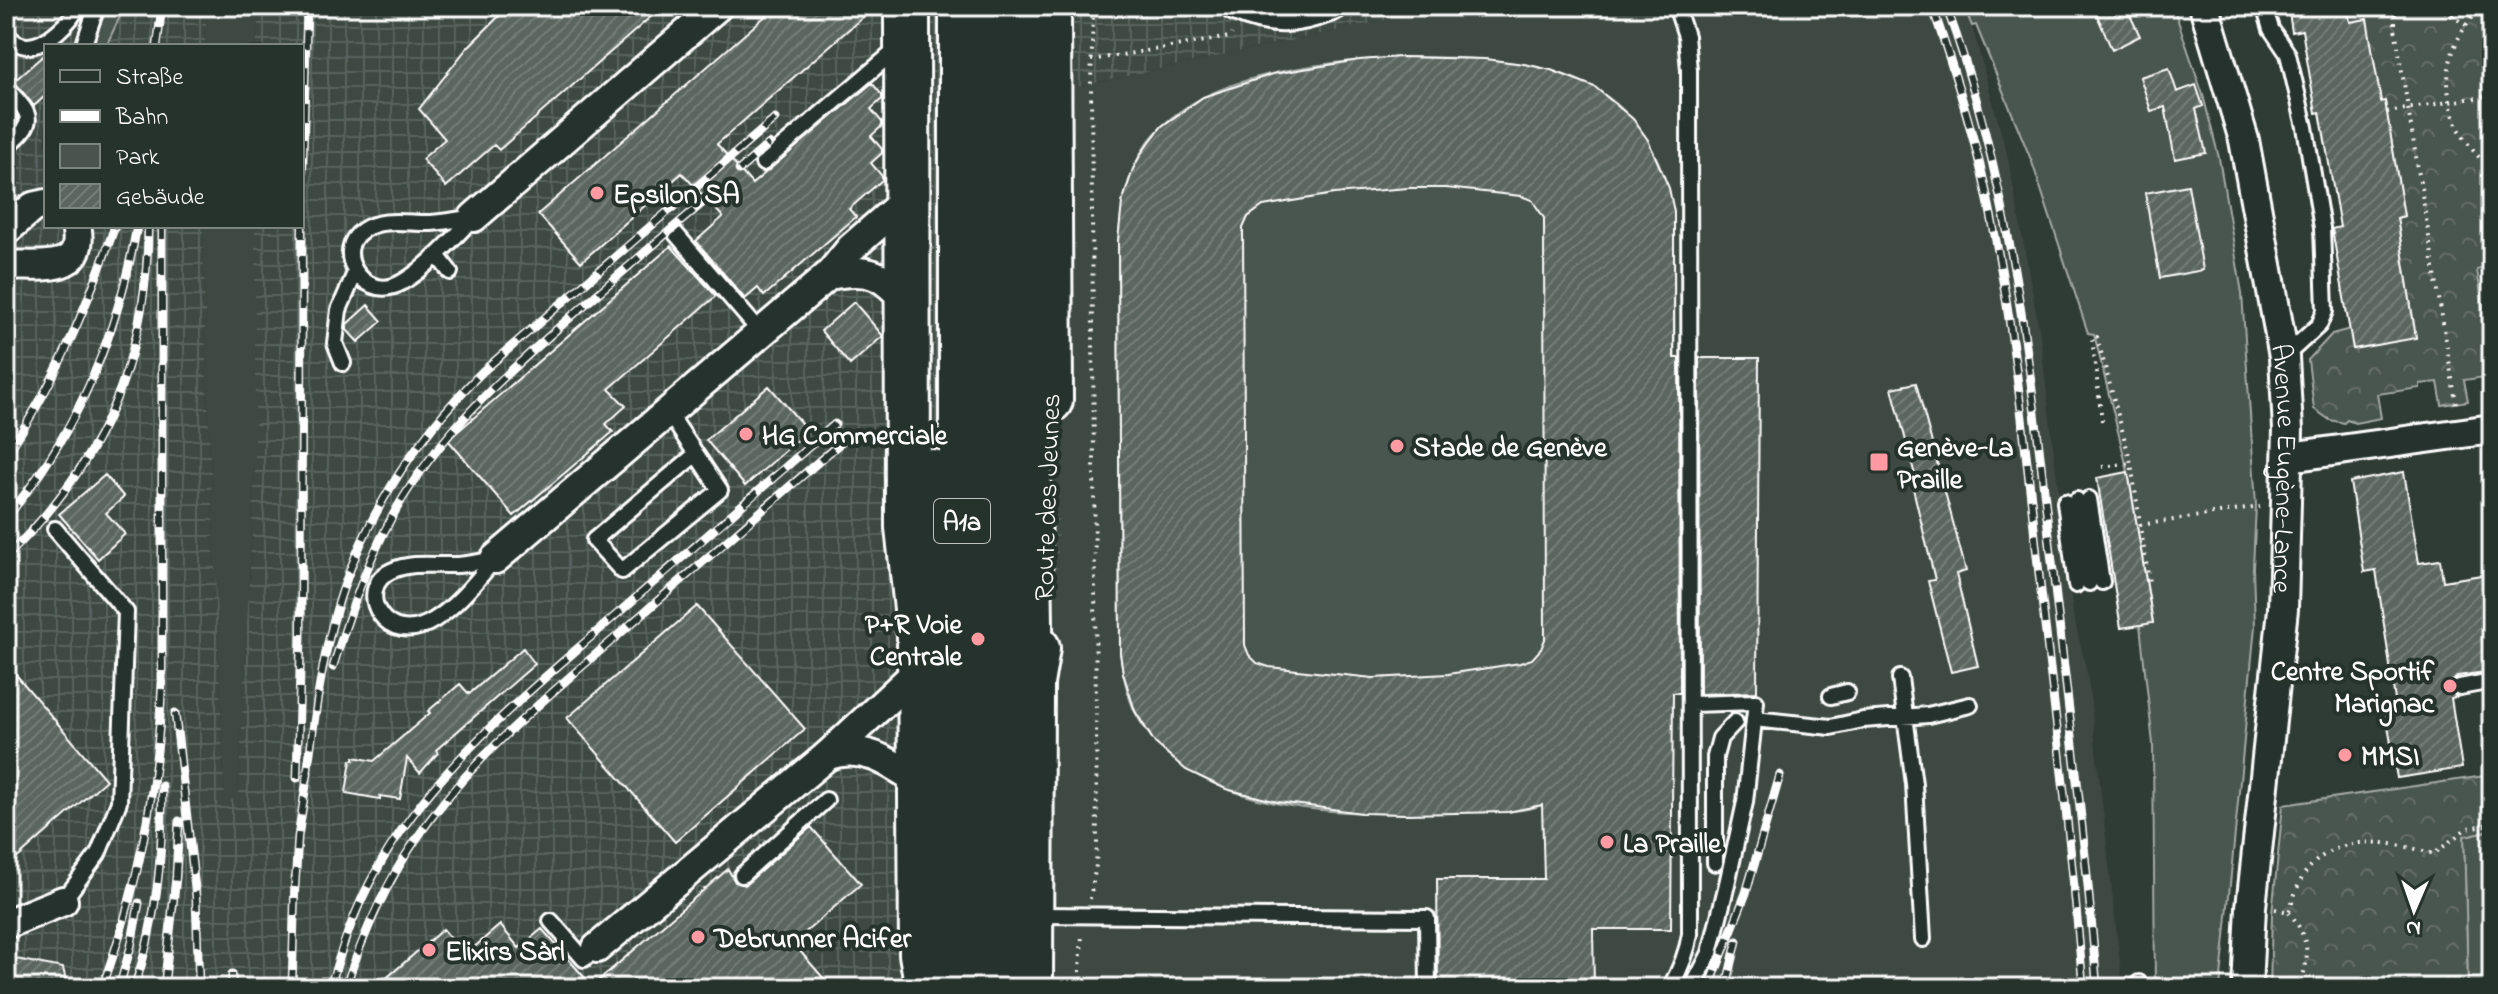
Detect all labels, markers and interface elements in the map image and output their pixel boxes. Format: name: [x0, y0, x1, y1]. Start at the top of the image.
legend: [44, 44, 304, 228]
text: Straße: [116, 61, 183, 96]
text: Bahn: [115, 101, 168, 136]
text: Park: [116, 141, 160, 176]
place label: Epsilon SA: [613, 176, 740, 217]
text: Gebäude: [116, 181, 205, 216]
marker: Epsilon SA: [588, 184, 606, 202]
street label: Avenue Eugène-Lance: [2258, 341, 2305, 594]
street label: Route des Jeunes: [1025, 393, 1074, 601]
place label: HG Commerciale: [762, 417, 949, 458]
marker: HG Commerciale: [737, 425, 755, 443]
place label: Stade de Genève: [1413, 429, 1608, 470]
place label: Genève-La Praille: [1897, 429, 2014, 502]
marker: Stade de Genève: [1388, 437, 1406, 455]
marker: Genève-La Praille: [1868, 451, 1890, 473]
road number: A1a: [934, 499, 990, 543]
place label: P+R Voie Centrale: [865, 606, 963, 679]
marker: P+R Voie Centrale: [969, 630, 987, 648]
place label: Centre Sportif Marignac: [2271, 653, 2435, 727]
marker: Centre Sportif Marignac: [2441, 677, 2459, 695]
place label: MMSI: [2361, 738, 2420, 779]
marker: MMSI: [2336, 746, 2354, 764]
place label: La Praille: [1623, 825, 1722, 866]
marker: La Praille: [1598, 833, 1616, 851]
north arrow: [2374, 870, 2454, 950]
text: N: [2405, 911, 2421, 943]
place label: Debrunner Acifer: [712, 920, 913, 961]
marker: Debrunner Acifer: [689, 928, 707, 946]
place label: Elixirs Sàrl: [445, 933, 565, 974]
marker: Elixirs Sàrl: [420, 941, 438, 959]

